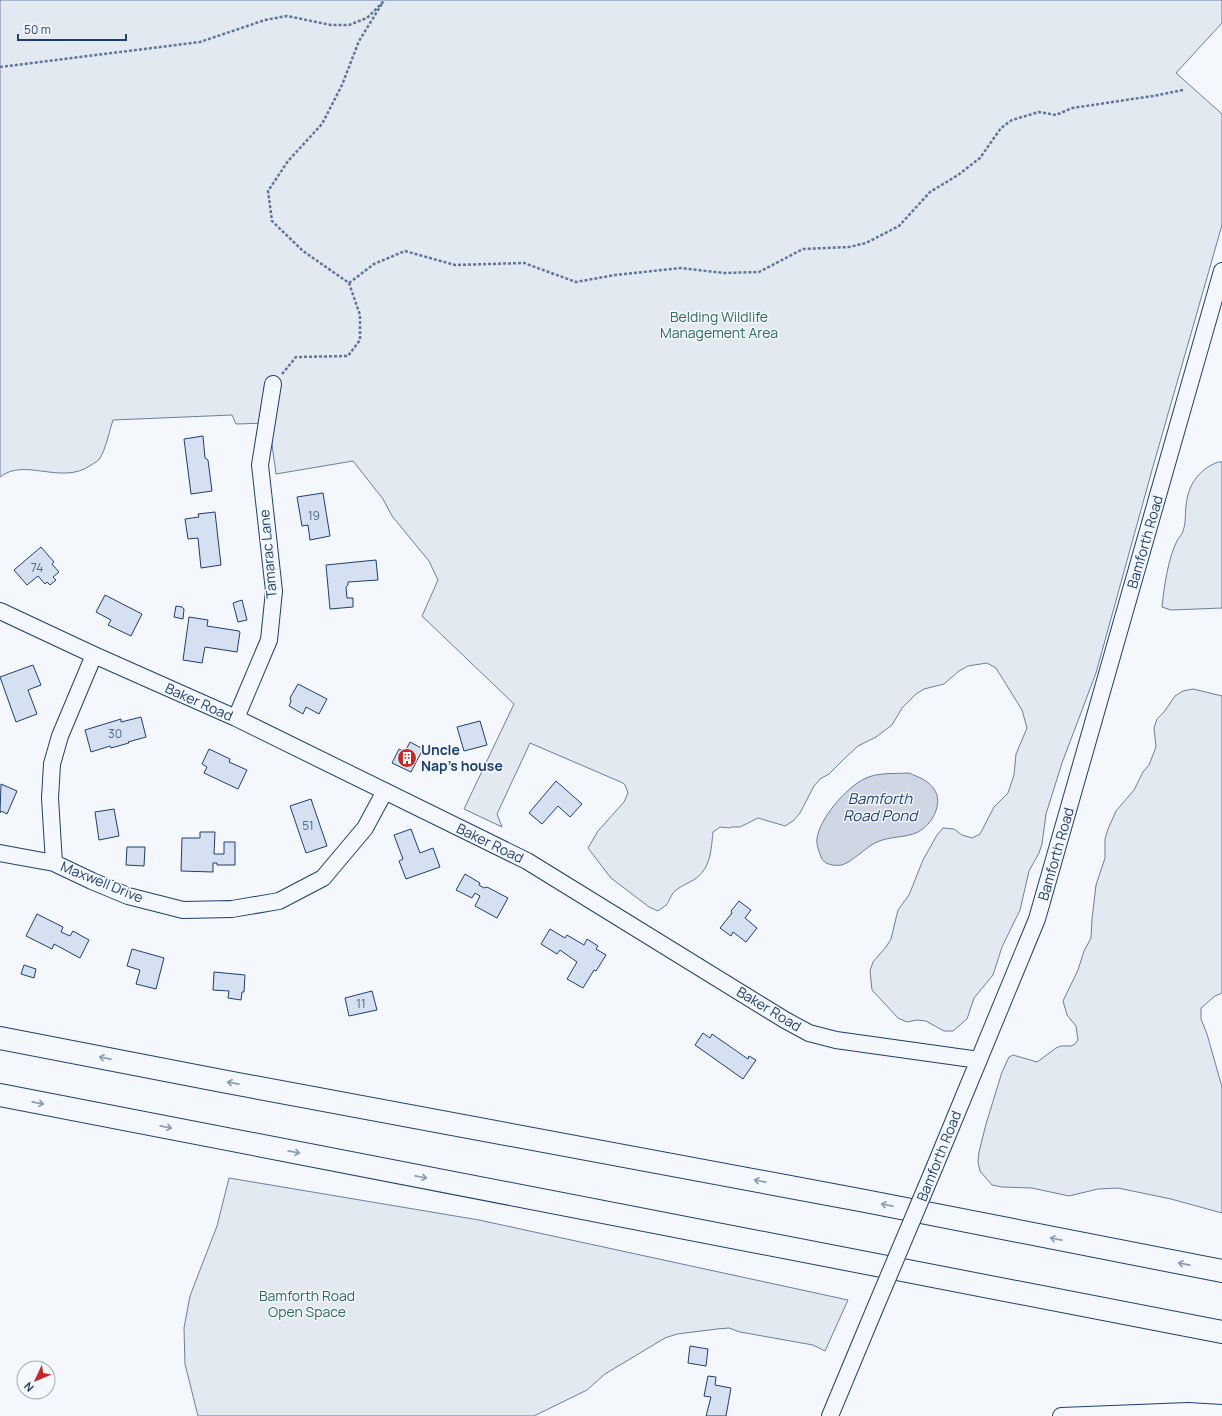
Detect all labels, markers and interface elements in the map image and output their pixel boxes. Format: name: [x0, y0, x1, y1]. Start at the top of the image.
scale bar: [18, 16, 126, 42]
text: 50 m: [24, 21, 51, 38]
park label: Belding Wildlife Management Area: [660, 307, 778, 342]
street label: Bamforth Road: [1122, 493, 1167, 591]
house number: 19: [308, 507, 320, 524]
street label: Tamarac Lane: [254, 509, 281, 599]
house number: 74: [31, 559, 43, 576]
street label: Baker Road: [162, 678, 236, 725]
house number: 30: [108, 725, 122, 742]
place label: Uncle Nap's house: [421, 740, 503, 775]
building icon: Uncle Nap's house: [396, 747, 418, 769]
water label: Bamforth Road Pond: [843, 788, 919, 826]
street label: Bamforth Road: [1033, 805, 1078, 903]
house number: 51: [302, 817, 314, 834]
street label: Baker Road: [454, 818, 527, 867]
street label: Maxwell Drive: [58, 856, 146, 907]
street label: Baker Road: [733, 982, 805, 1035]
house number: 11: [356, 995, 366, 1012]
one-way arrow: [99, 1054, 112, 1062]
one-way arrow: [227, 1079, 240, 1087]
one-way arrow: [31, 1099, 44, 1107]
street label: Bamforth Road: [912, 1108, 965, 1204]
one-way arrow: [159, 1124, 172, 1132]
one-way arrow: [287, 1149, 300, 1157]
one-way arrow: [414, 1173, 427, 1181]
one-way arrow: [754, 1177, 767, 1185]
one-way arrow: [881, 1201, 894, 1209]
one-way arrow: [1050, 1234, 1063, 1242]
one-way arrow: [1178, 1259, 1191, 1267]
park label: Bamforth Road Open Space: [259, 1286, 355, 1321]
north arrow: [16, 1360, 56, 1400]
text: N: [20, 1379, 37, 1395]

